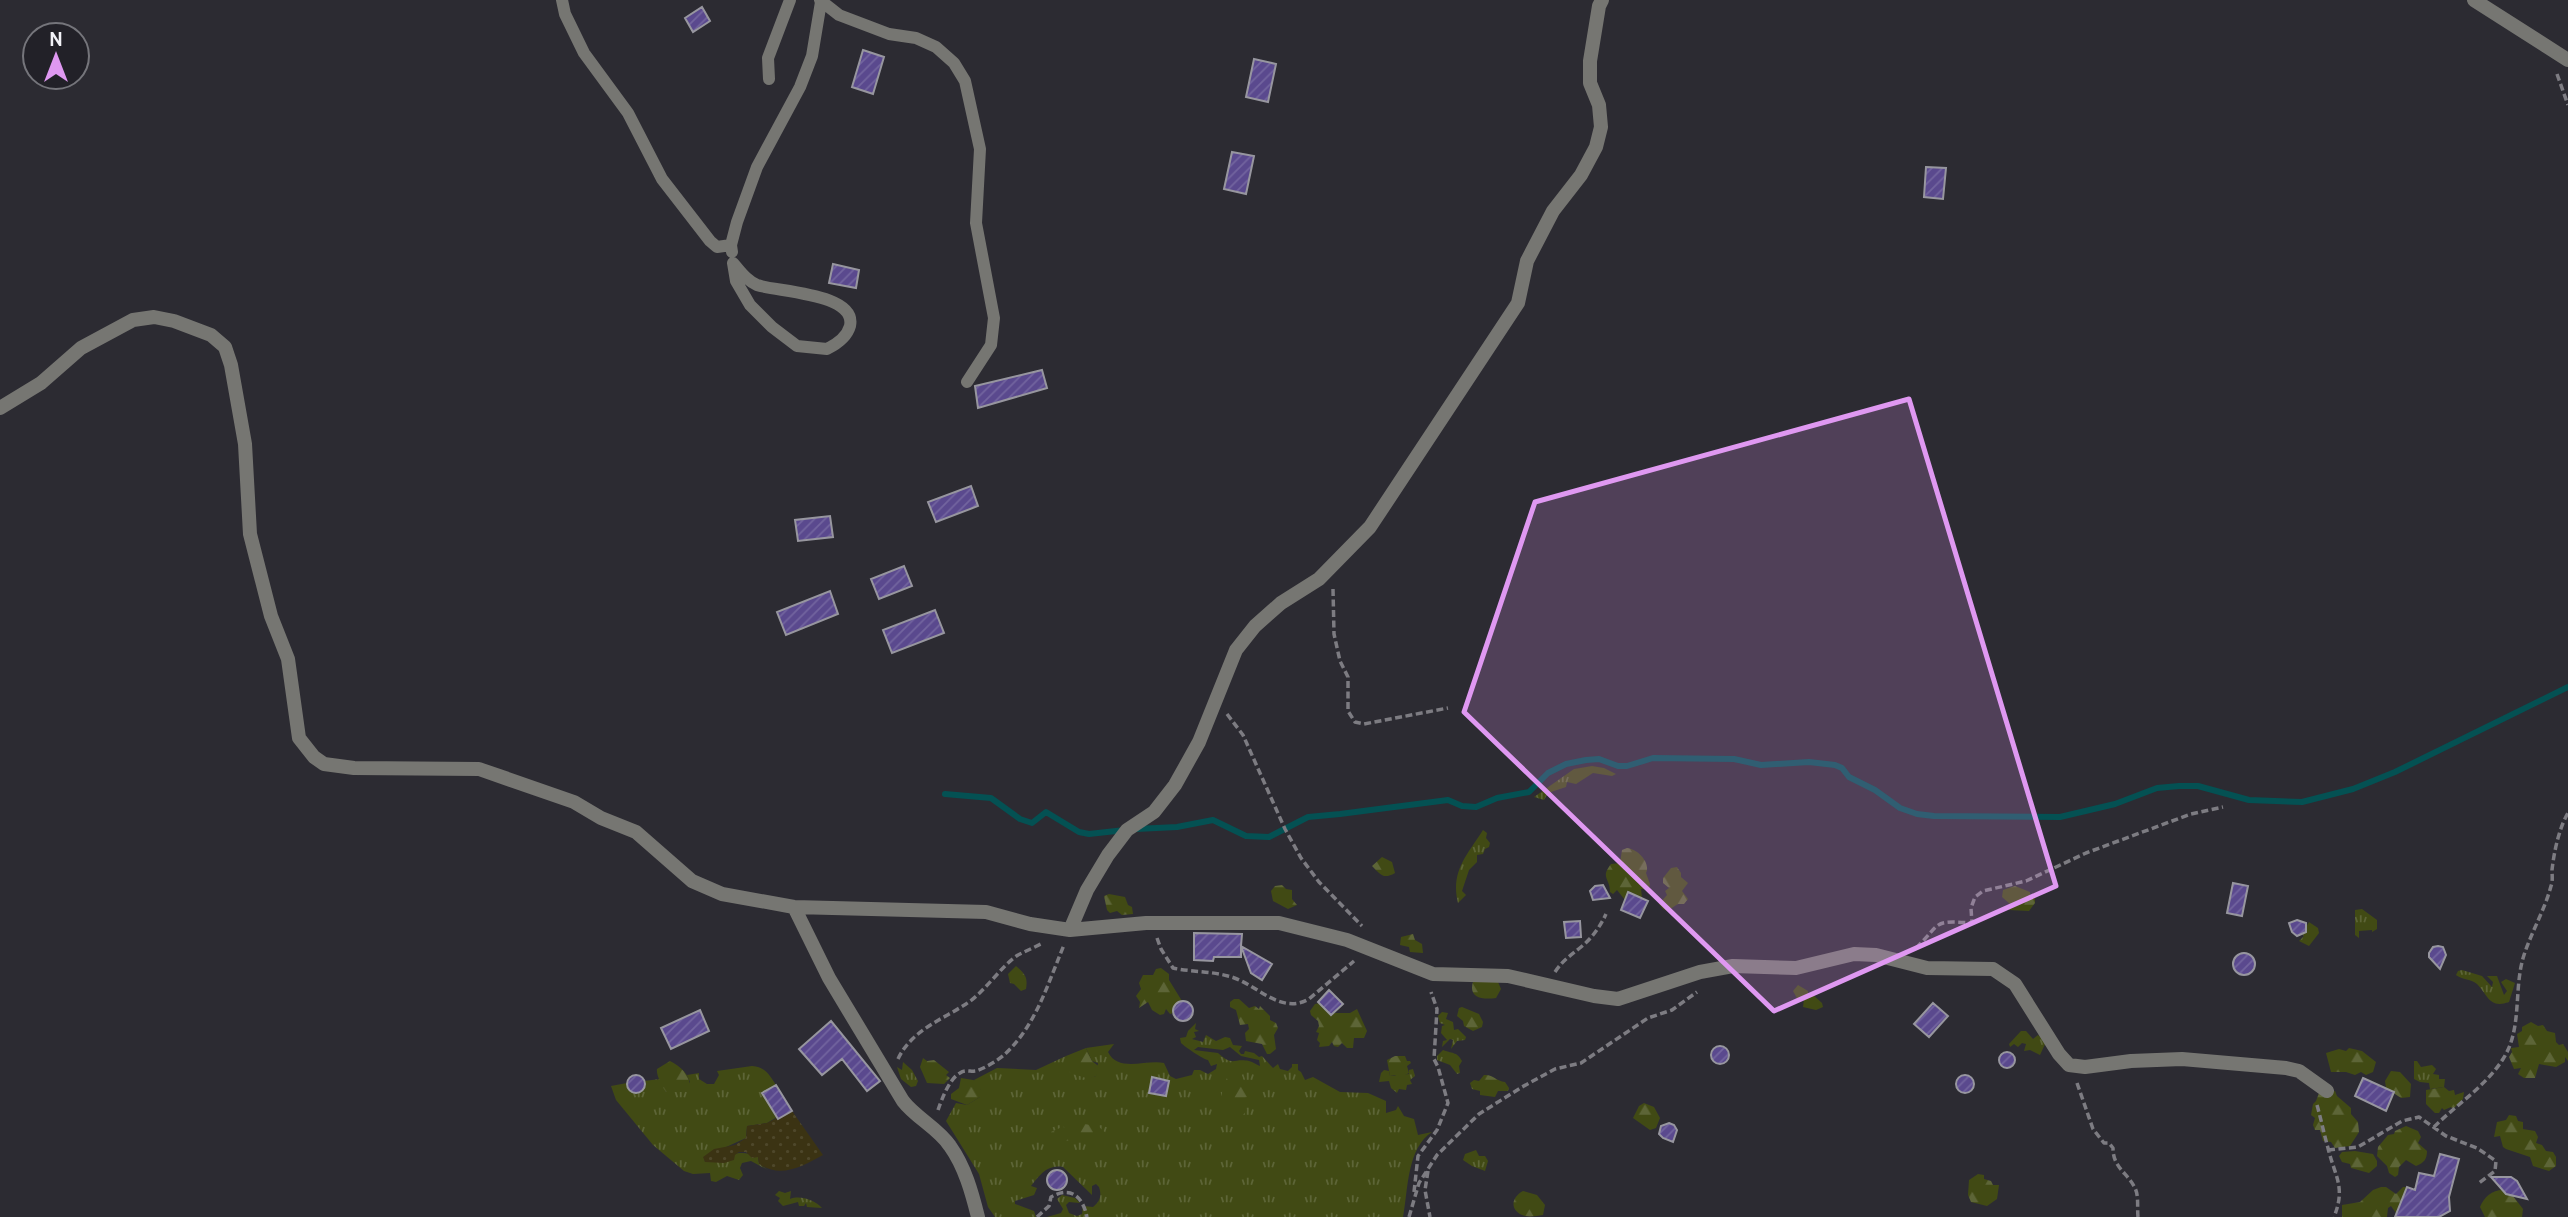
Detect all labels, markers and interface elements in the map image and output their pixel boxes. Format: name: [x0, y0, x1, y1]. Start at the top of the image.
north arrow: [21, 21, 91, 91]
text: N: [49, 28, 63, 51]

